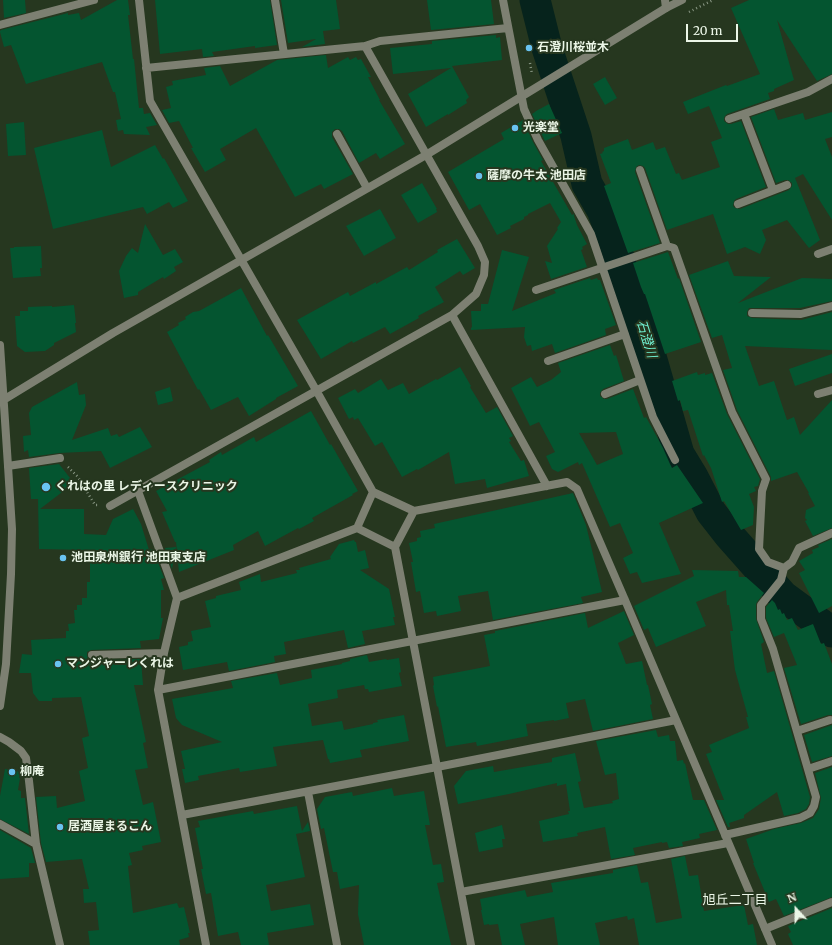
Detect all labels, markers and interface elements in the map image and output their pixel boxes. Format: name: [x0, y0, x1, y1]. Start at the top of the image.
scale bar: [688, 16, 740, 42]
text: 20 m: [693, 23, 722, 38]
place label: 石澄川桜並木: [537, 41, 609, 55]
marker: 石澄川桜並木: [524, 43, 534, 53]
place label: 光楽堂: [523, 121, 559, 135]
marker: 光楽堂: [510, 123, 520, 133]
place label: 薩摩の牛太 池田店: [487, 169, 586, 183]
marker: 薩摩の牛太 池田店: [474, 171, 484, 181]
water label: 石澄川: [633, 318, 659, 360]
place label: くれはの里 レディースクリニック: [55, 480, 238, 494]
marker: くれはの里 レディースクリニック: [40, 481, 52, 493]
place label: 池田泉州銀行 池田東支店: [71, 551, 206, 565]
marker: 池田泉州銀行 池田東支店: [58, 553, 68, 563]
place label: マンジャーレくれは: [66, 657, 174, 671]
marker: マンジャーレくれは: [53, 659, 63, 669]
place label: 柳庵: [20, 765, 44, 779]
marker: 柳庵: [7, 767, 17, 777]
place label: 居酒屋まるこん: [68, 820, 152, 834]
marker: 居酒屋まるこん: [55, 822, 65, 832]
north arrow: [776, 889, 816, 929]
text: N: [785, 890, 798, 906]
district label: 旭丘二丁目: [703, 892, 767, 908]

